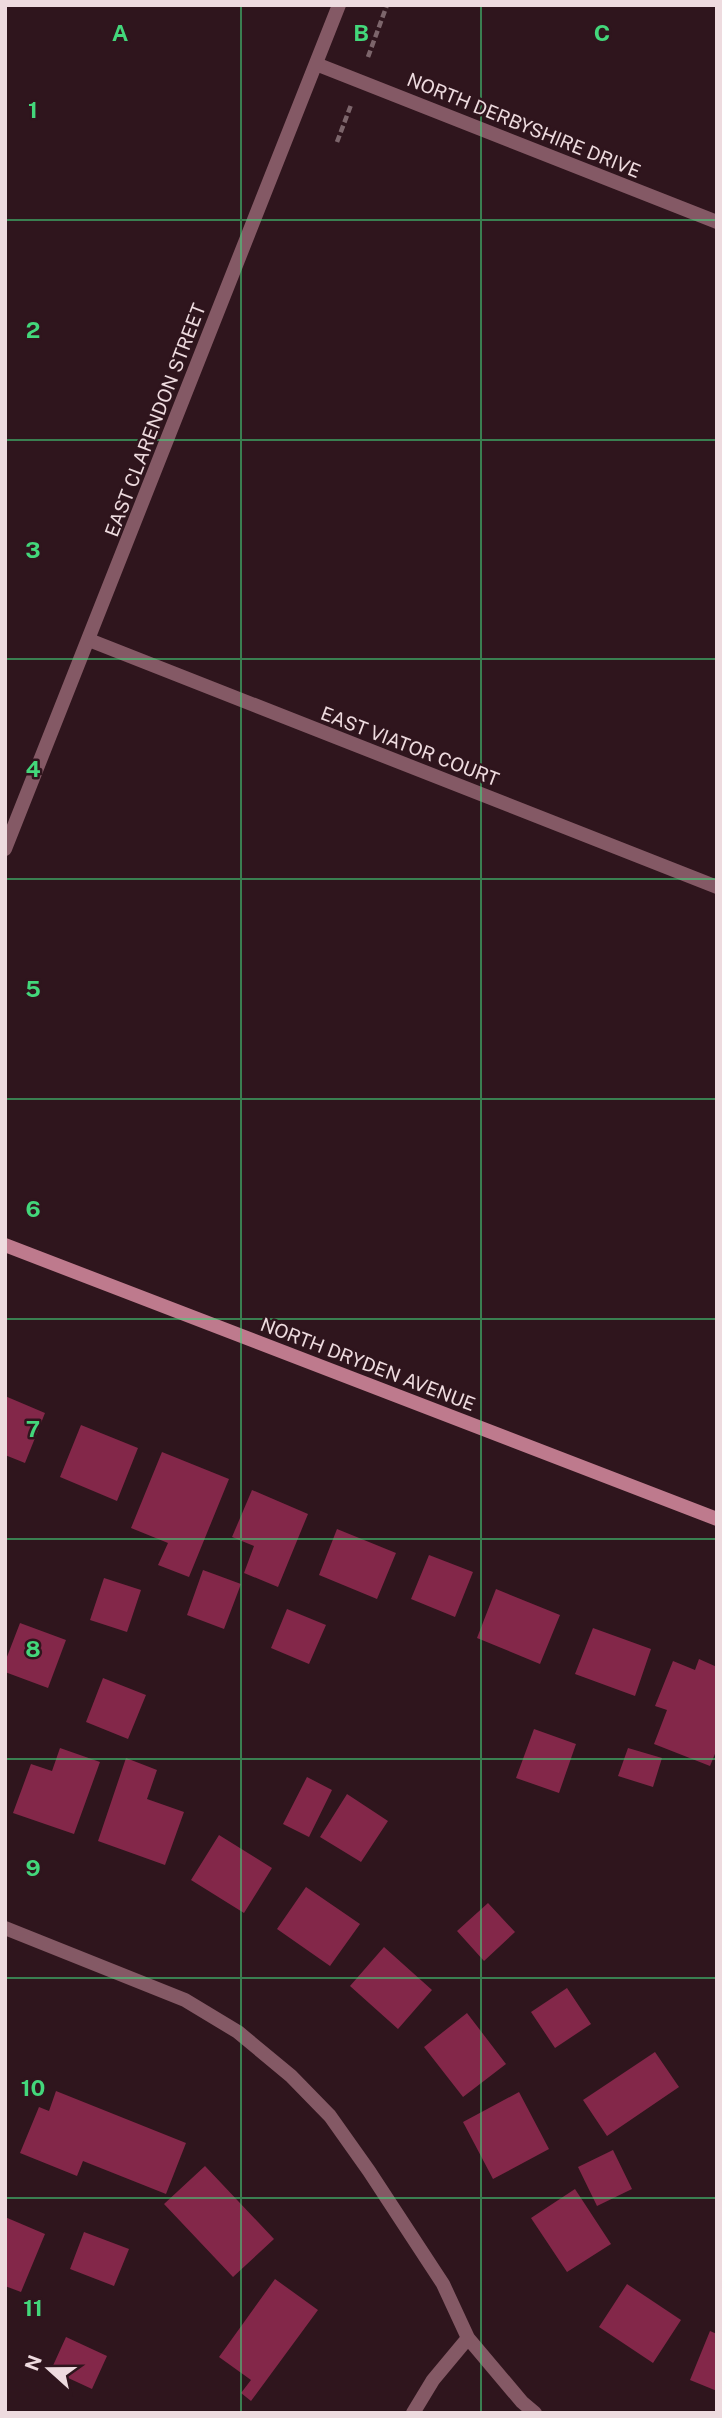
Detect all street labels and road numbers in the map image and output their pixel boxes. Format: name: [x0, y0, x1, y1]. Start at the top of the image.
street label: NORTH DERBYSHIRE DRIVE: [404, 68, 644, 182]
street label: EAST CLARENDON STREET: [100, 300, 210, 540]
street label: EAST VIATOR COURT: [318, 702, 502, 790]
street label: NORTH DRYDEN AVENUE: [258, 1313, 478, 1415]

